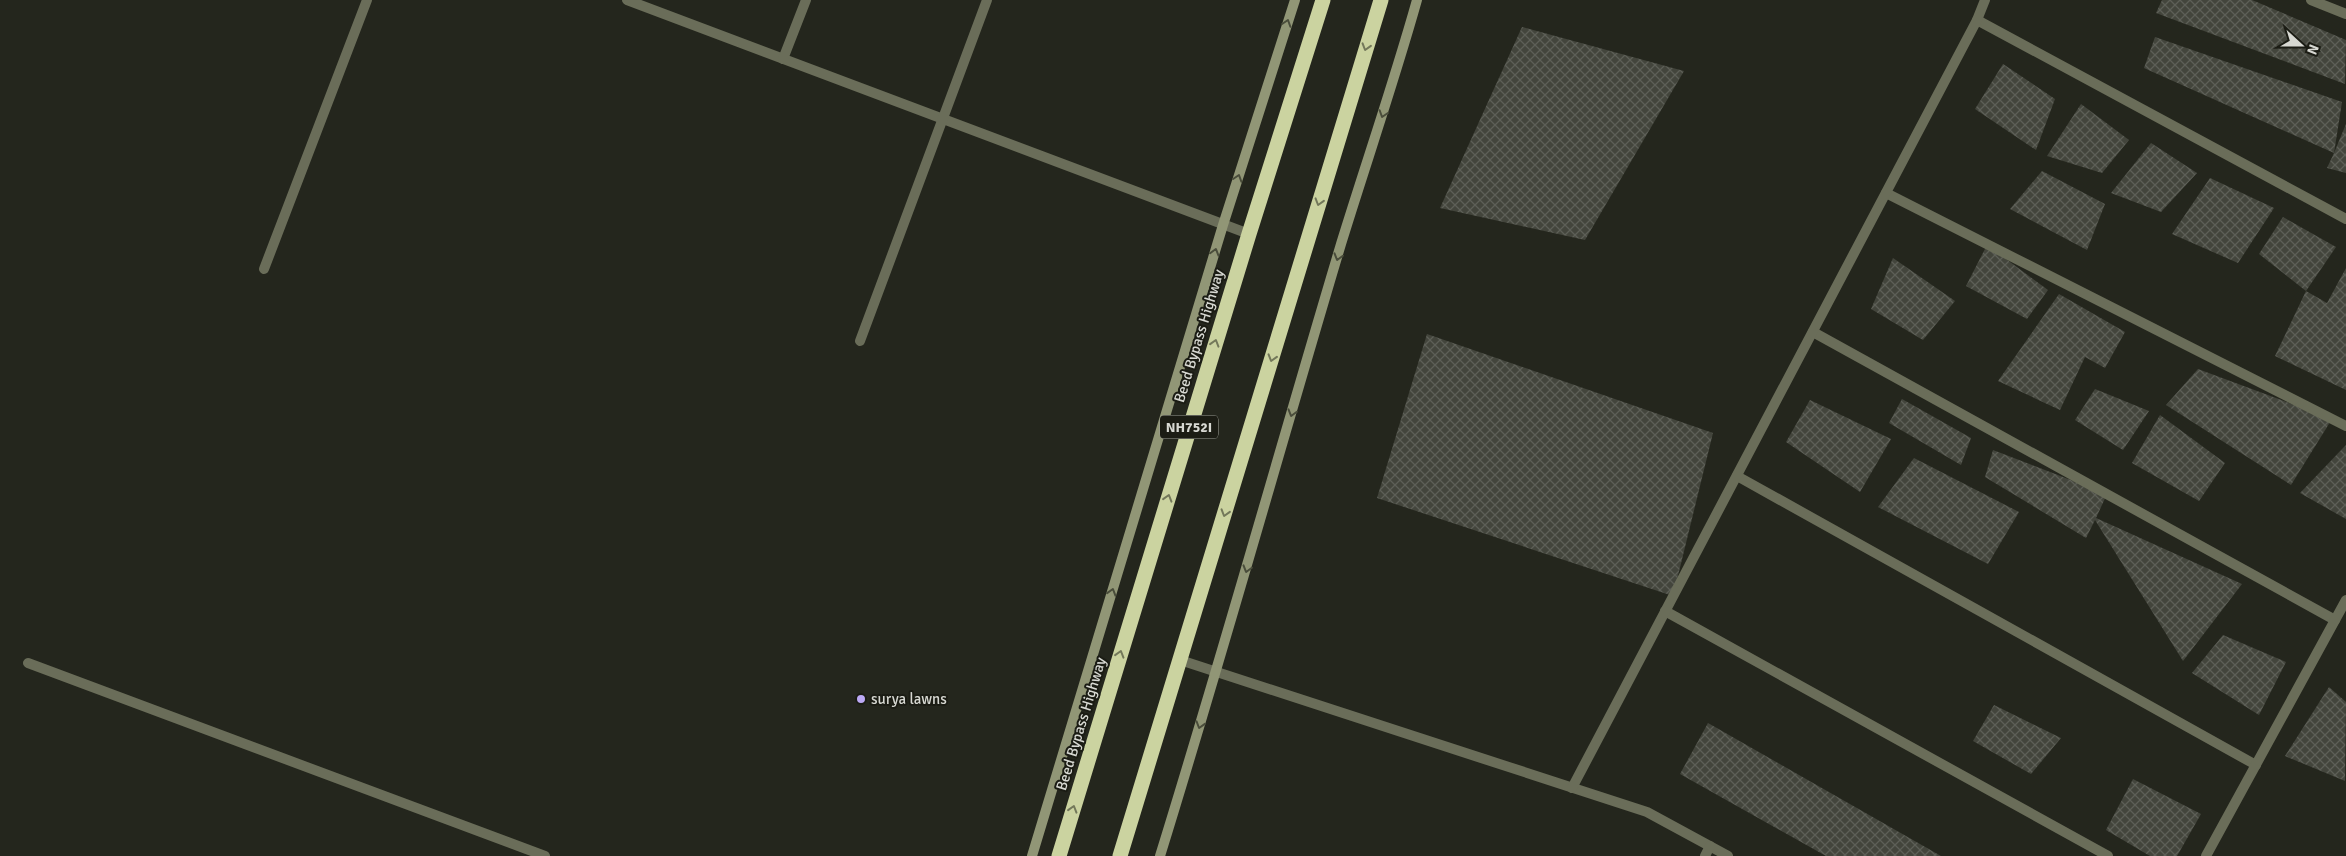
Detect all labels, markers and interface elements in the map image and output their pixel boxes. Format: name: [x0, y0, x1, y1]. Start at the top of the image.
one-way arrow: [1281, 20, 1291, 28]
north arrow: [2276, 20, 2326, 70]
one-way arrow: [1362, 42, 1372, 50]
text: N: [2303, 42, 2322, 57]
one-way arrow: [1379, 109, 1389, 117]
one-way arrow: [1232, 175, 1242, 183]
one-way arrow: [1315, 197, 1325, 206]
one-way arrow: [1209, 248, 1219, 256]
one-way arrow: [1333, 253, 1343, 261]
street label: Beed Bypass Highway: [1170, 267, 1228, 405]
one-way arrow: [1210, 339, 1220, 348]
one-way arrow: [1267, 353, 1277, 361]
one-way arrow: [1288, 409, 1298, 417]
road number: NH752I: [1160, 416, 1218, 438]
one-way arrow: [1162, 495, 1172, 503]
one-way arrow: [1220, 508, 1230, 517]
one-way arrow: [1242, 565, 1252, 573]
one-way arrow: [1107, 588, 1117, 596]
one-way arrow: [1115, 650, 1125, 658]
street label: Beed Bypass Highway: [1052, 655, 1110, 793]
place label: surya lawns: [871, 690, 947, 708]
marker: surya lawns: [855, 693, 867, 705]
one-way arrow: [1196, 721, 1206, 729]
one-way arrow: [1067, 806, 1077, 814]

